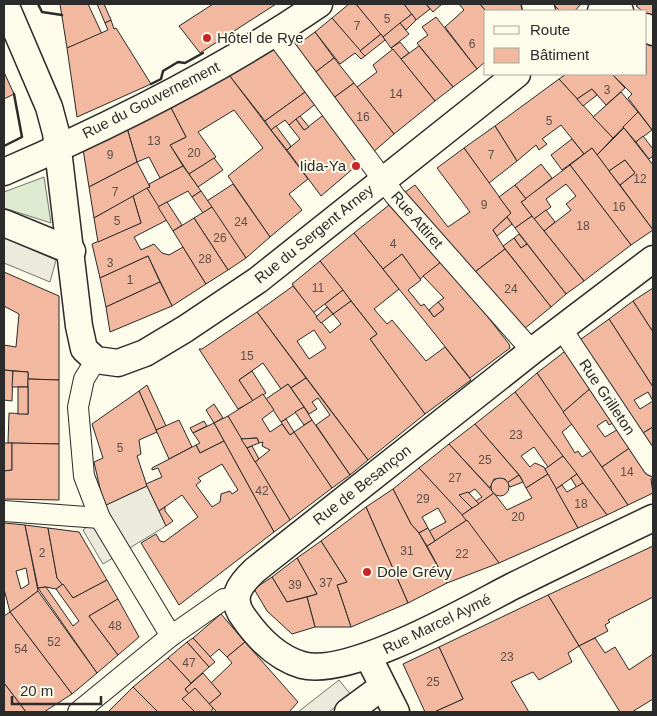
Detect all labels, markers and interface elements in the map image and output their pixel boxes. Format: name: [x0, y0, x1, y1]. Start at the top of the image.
legend: [484, 10, 647, 75]
house number: 5: [384, 12, 391, 26]
house number: 7: [354, 19, 361, 33]
text: Route: [530, 21, 570, 38]
place label: Hôtel de Rye: [217, 29, 304, 46]
marker: Hôtel de Rye: [201, 32, 213, 44]
house number: 6: [469, 37, 476, 51]
text: Bâtiment: [530, 46, 590, 63]
street label: Rue du Gouvernement: [79, 57, 223, 142]
house number: 3: [604, 83, 611, 97]
house number: 14: [389, 87, 403, 101]
house number: 16: [356, 110, 370, 124]
house number: 5: [546, 114, 553, 128]
house number: 13: [147, 134, 161, 148]
house number: 20: [187, 146, 201, 160]
house number: 9: [107, 148, 114, 162]
house number: 7: [488, 148, 495, 162]
place label: Iida-Ya: [300, 157, 347, 174]
marker: Iida-Ya: [350, 160, 362, 172]
house number: 12: [633, 172, 647, 186]
street label: Rue du Sergent Arney: [251, 180, 377, 287]
house number: 7: [112, 185, 119, 199]
street label: Rue Attiret: [388, 188, 447, 252]
house number: 9: [481, 198, 488, 212]
house number: 16: [612, 200, 626, 214]
house number: 5: [114, 214, 121, 228]
house number: 24: [234, 215, 248, 229]
house number: 18: [576, 219, 590, 233]
house number: 26: [213, 231, 227, 245]
house number: 4: [390, 237, 397, 251]
house number: 28: [198, 252, 212, 266]
house number: 3: [107, 256, 114, 270]
house number: 1: [127, 273, 134, 287]
house number: 11: [312, 281, 325, 295]
house number: 24: [504, 282, 518, 296]
house number: 15: [240, 349, 254, 363]
street label: Rue Grilleton: [576, 356, 639, 438]
house number: 23: [509, 428, 523, 442]
house number: 5: [117, 441, 124, 455]
street label: Rue de Besançon: [309, 441, 414, 528]
house number: 25: [478, 453, 492, 467]
house number: 14: [620, 465, 634, 479]
house number: 27: [448, 471, 462, 485]
house number: 42: [255, 484, 269, 498]
house number: 29: [416, 492, 430, 506]
house number: 18: [574, 497, 588, 511]
house number: 20: [511, 510, 525, 524]
house number: 31: [400, 544, 414, 558]
house number: 2: [39, 546, 46, 560]
house number: 22: [455, 547, 469, 561]
place label: Dole Grévy: [377, 563, 453, 580]
marker: Dole Grévy: [361, 566, 373, 578]
house number: 37: [319, 576, 333, 590]
house number: 39: [288, 578, 302, 592]
street label: Rue Marcel Aymé: [380, 590, 494, 657]
house number: 48: [108, 619, 122, 633]
house number: 52: [47, 635, 61, 649]
house number: 54: [14, 642, 28, 656]
house number: 23: [500, 650, 514, 664]
house number: 47: [182, 656, 196, 670]
scale bar: [12, 674, 101, 706]
house number: 25: [426, 675, 440, 689]
text: 20 m: [20, 682, 53, 699]

